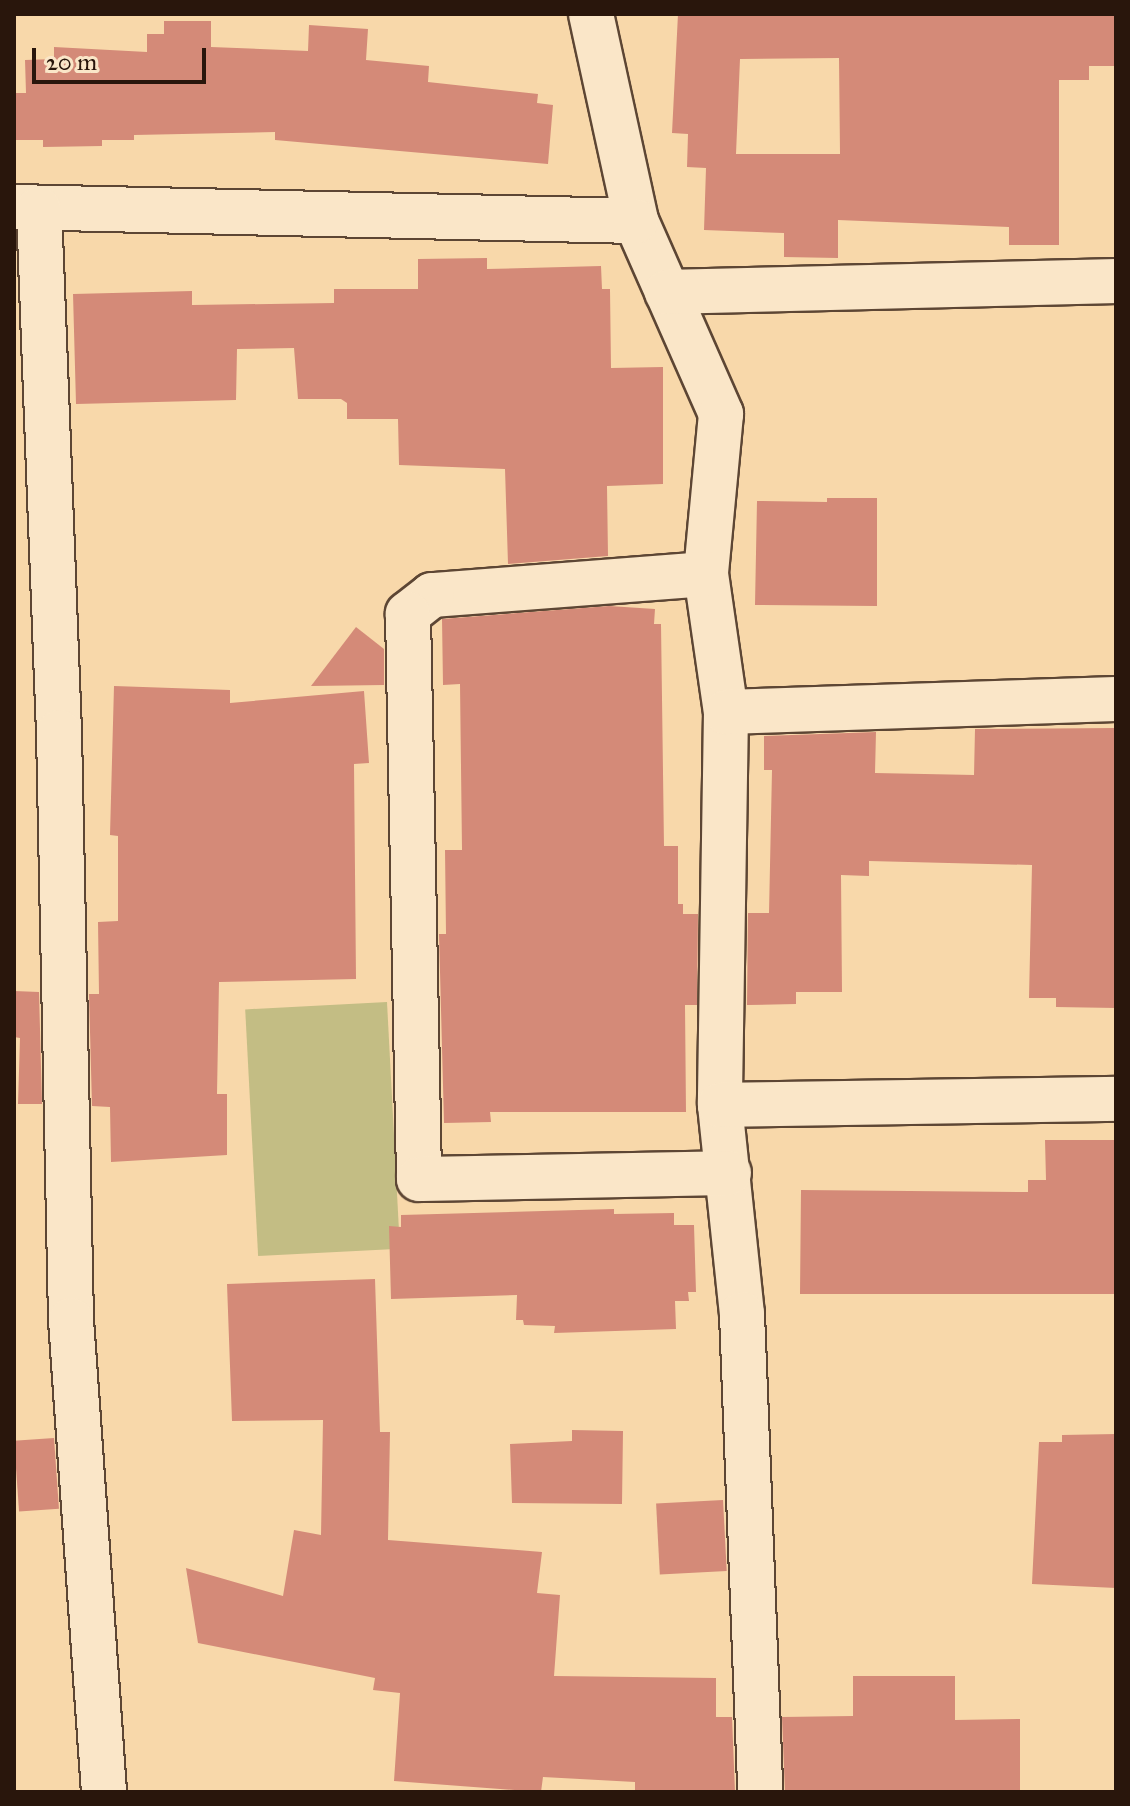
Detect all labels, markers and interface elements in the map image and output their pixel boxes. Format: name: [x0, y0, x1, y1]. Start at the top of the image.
scale bar: [36, 32, 210, 82]
text: 20 m: [46, 47, 97, 77]

